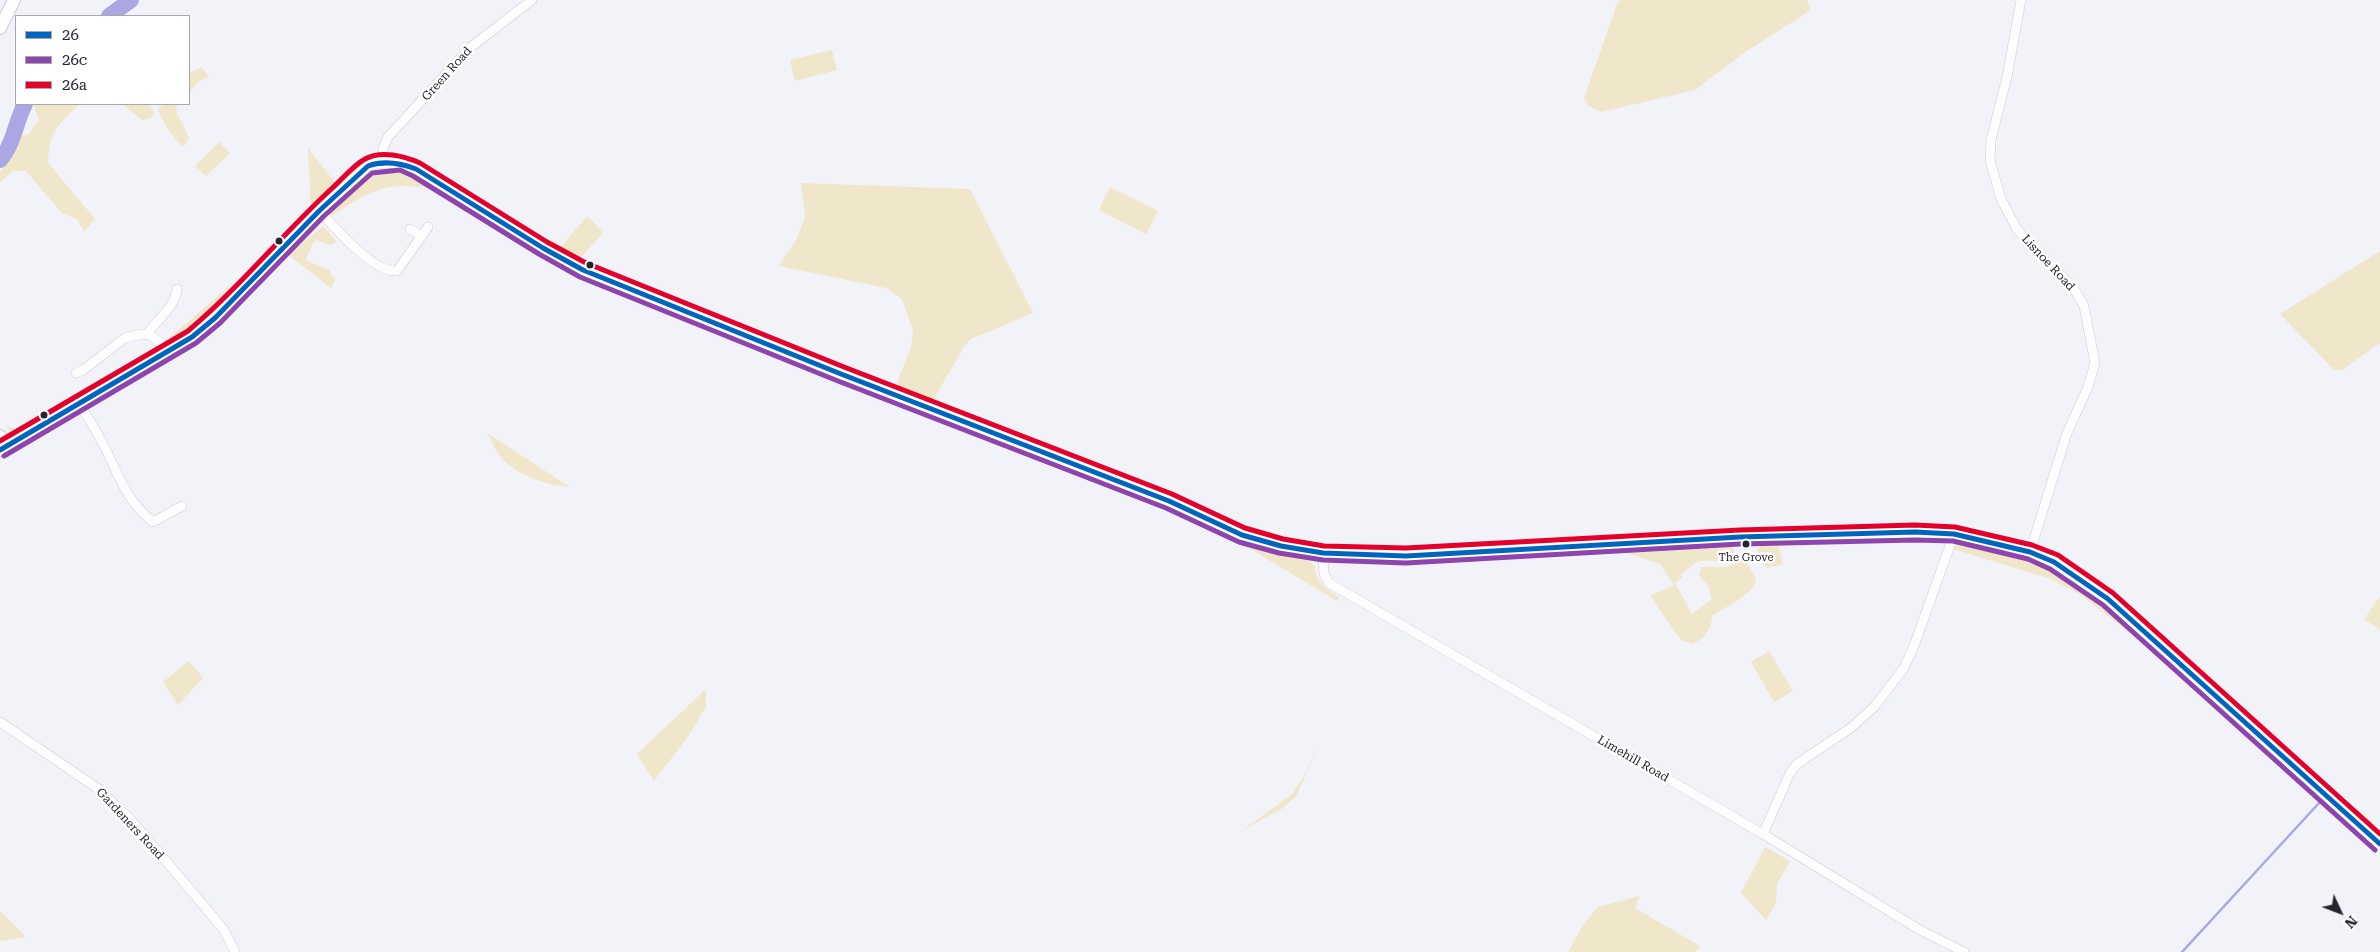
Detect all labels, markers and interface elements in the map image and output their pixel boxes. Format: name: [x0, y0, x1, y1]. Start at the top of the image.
legend: [15, 15, 190, 105]
text: 26: [62, 26, 79, 44]
street label: Green Road: [419, 44, 475, 104]
text: 26c: [62, 51, 87, 69]
text: 26a: [62, 76, 87, 94]
street label: Lisnoe Road: [2018, 232, 2078, 294]
unlabelled marker: [274, 236, 284, 246]
unlabelled marker: [585, 260, 595, 270]
unlabelled marker: [39, 410, 49, 420]
marker: The Grove: [1741, 539, 1751, 549]
place label: The Grove: [1718, 551, 1774, 565]
street label: Limehill Road: [1595, 733, 1671, 785]
street label: Gardeners Road: [93, 785, 167, 863]
north arrow: [2315, 887, 2365, 937]
text: N: [2341, 913, 2360, 932]

